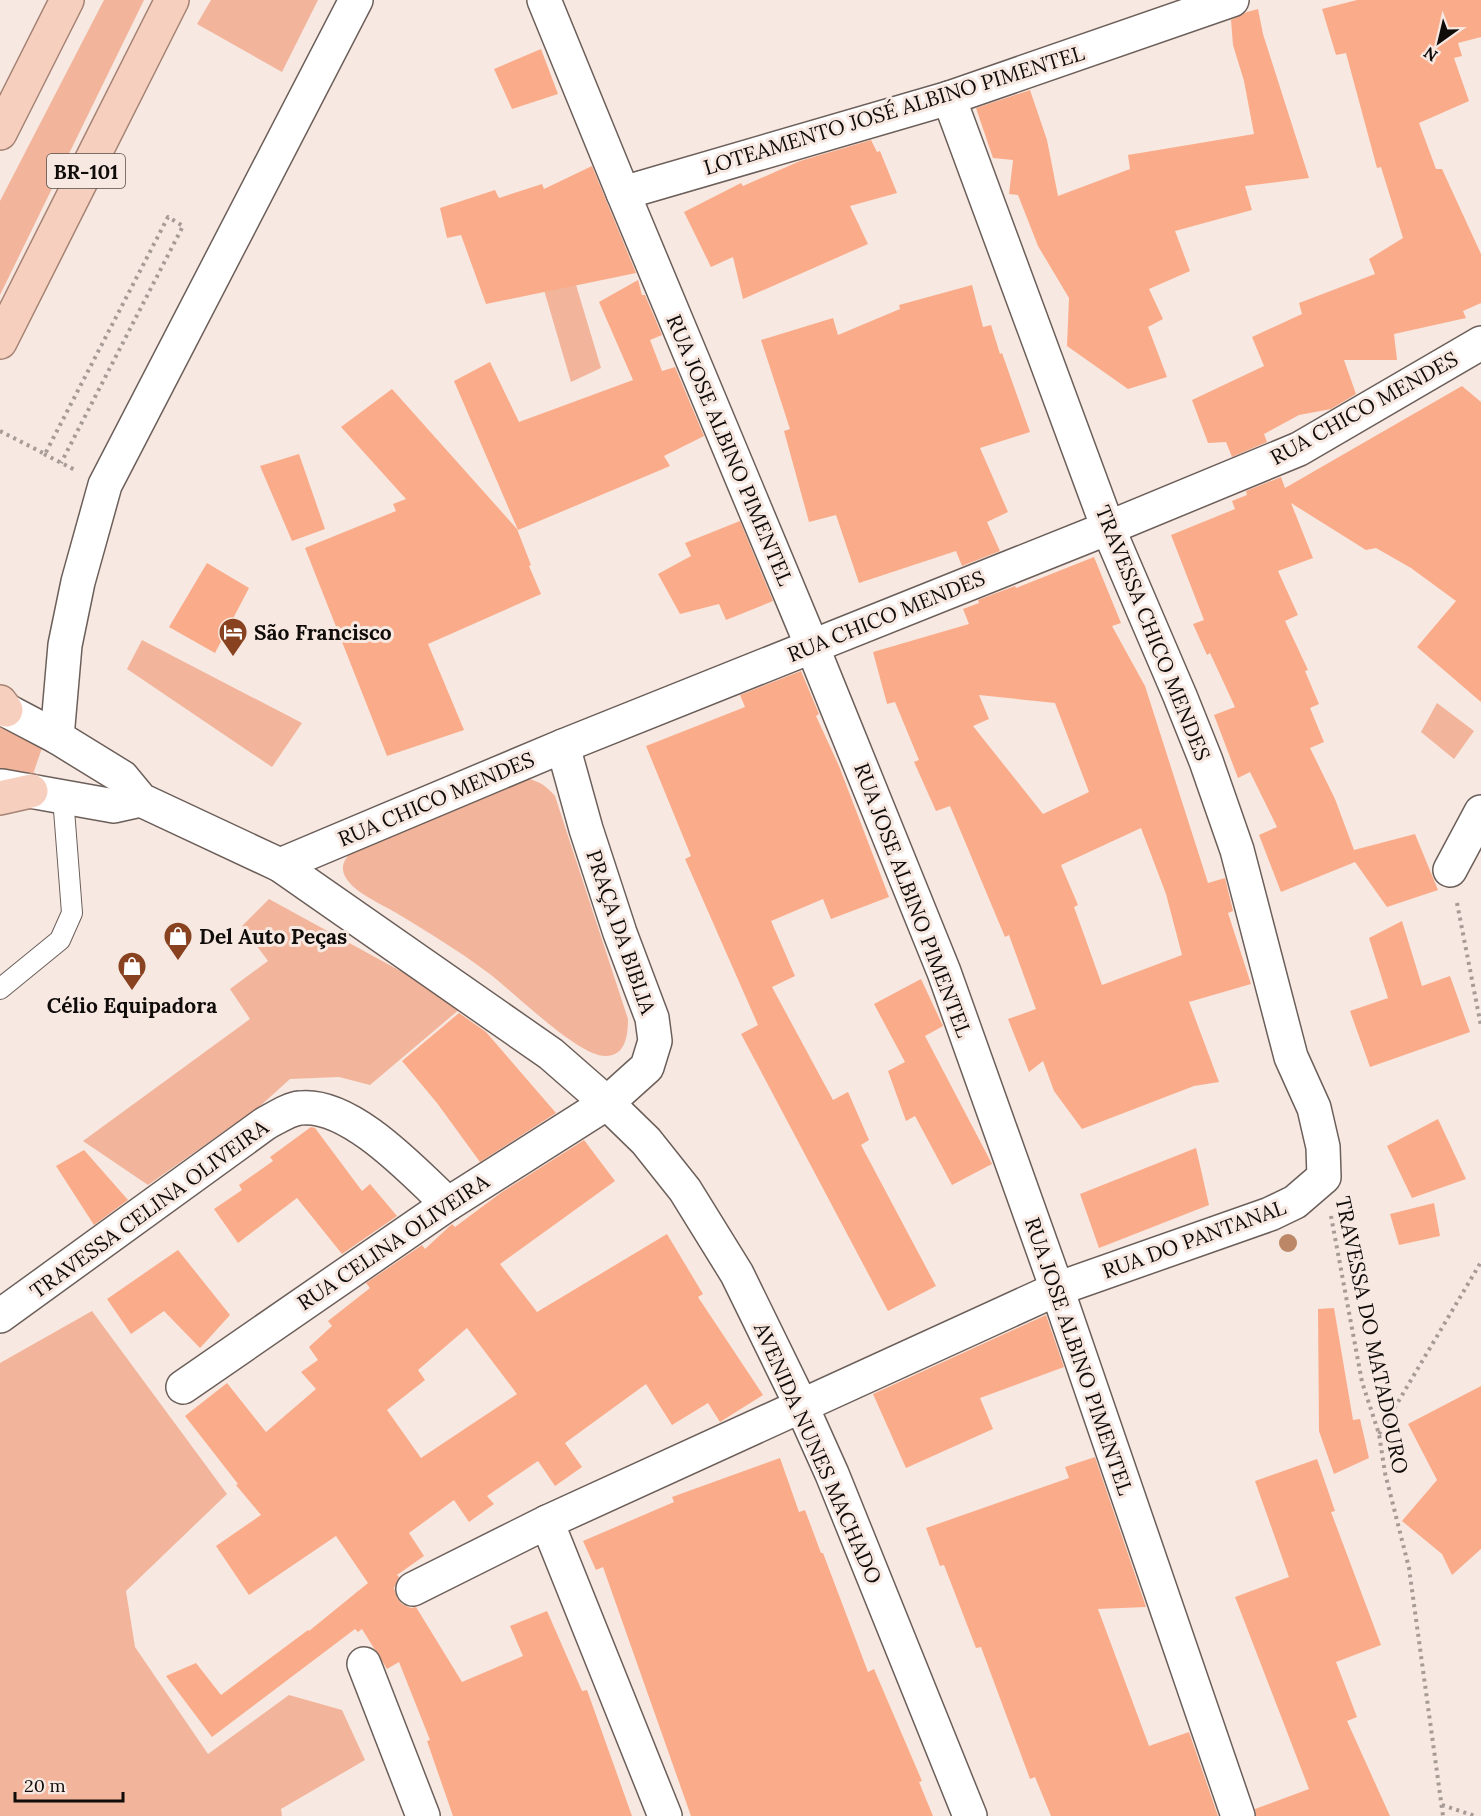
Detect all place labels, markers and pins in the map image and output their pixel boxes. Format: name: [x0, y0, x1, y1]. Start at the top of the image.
hotel icon: São Francisco: [217, 616, 249, 658]
place label: São Francisco: [254, 619, 392, 646]
shop icon: Del Auto Peças: [162, 920, 194, 962]
place label: Del Auto Peças: [199, 923, 347, 950]
shop icon: Célio Equipadora: [116, 950, 148, 992]
place label: Célio Equipadora: [47, 992, 217, 1019]

